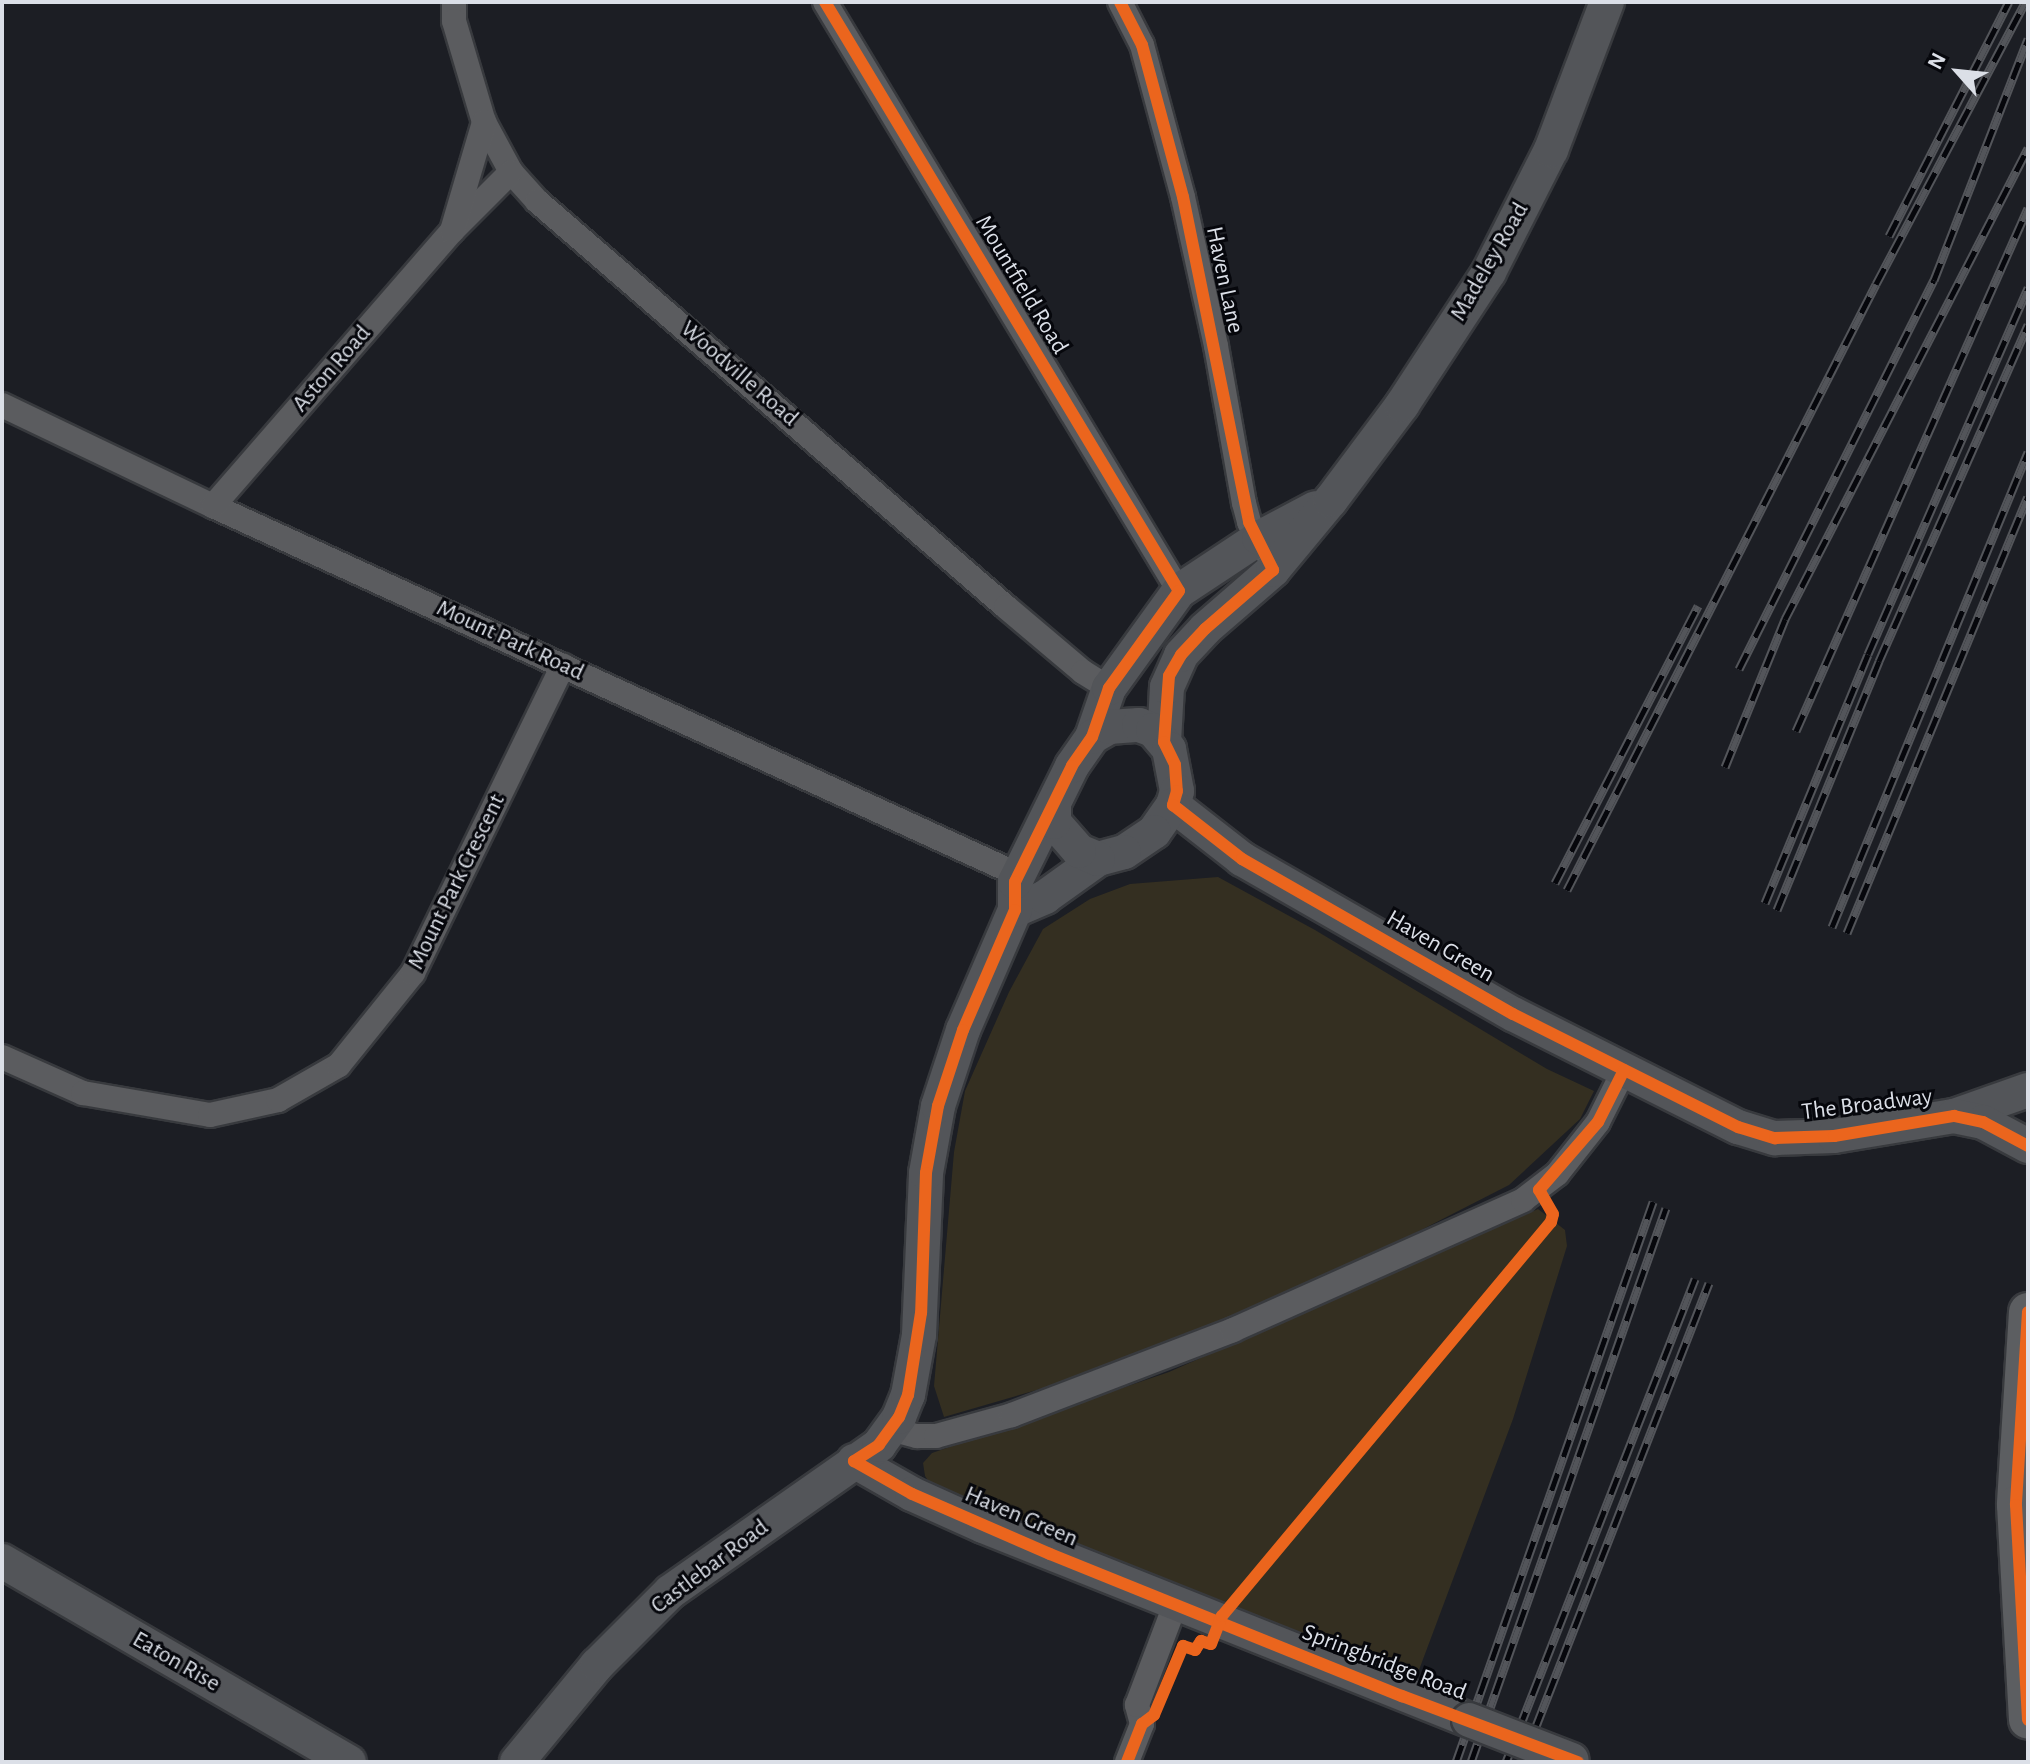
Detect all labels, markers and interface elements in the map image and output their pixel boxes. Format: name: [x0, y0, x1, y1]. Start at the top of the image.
north arrow: [1918, 32, 1998, 112]
text: N: [1923, 49, 1950, 73]
street label: Madeley Road: [1444, 198, 1536, 326]
street label: Mountfield Road: [968, 210, 1074, 360]
street label: Haven Lane: [1199, 224, 1249, 336]
street label: Woodville Road: [674, 315, 804, 433]
street label: Aston Road: [286, 320, 378, 418]
street label: Mount Park Road: [432, 594, 588, 688]
street label: Mount Park Crescent: [402, 790, 512, 974]
street label: Haven Green: [1381, 905, 1499, 989]
street label: The Broadway: [1800, 1083, 1934, 1127]
street label: Haven Green: [960, 1480, 1082, 1554]
street label: Castlebar Road: [646, 1513, 774, 1621]
street label: Springbridge Road: [1298, 1618, 1470, 1708]
street label: Eaton Rise: [127, 1625, 225, 1699]

